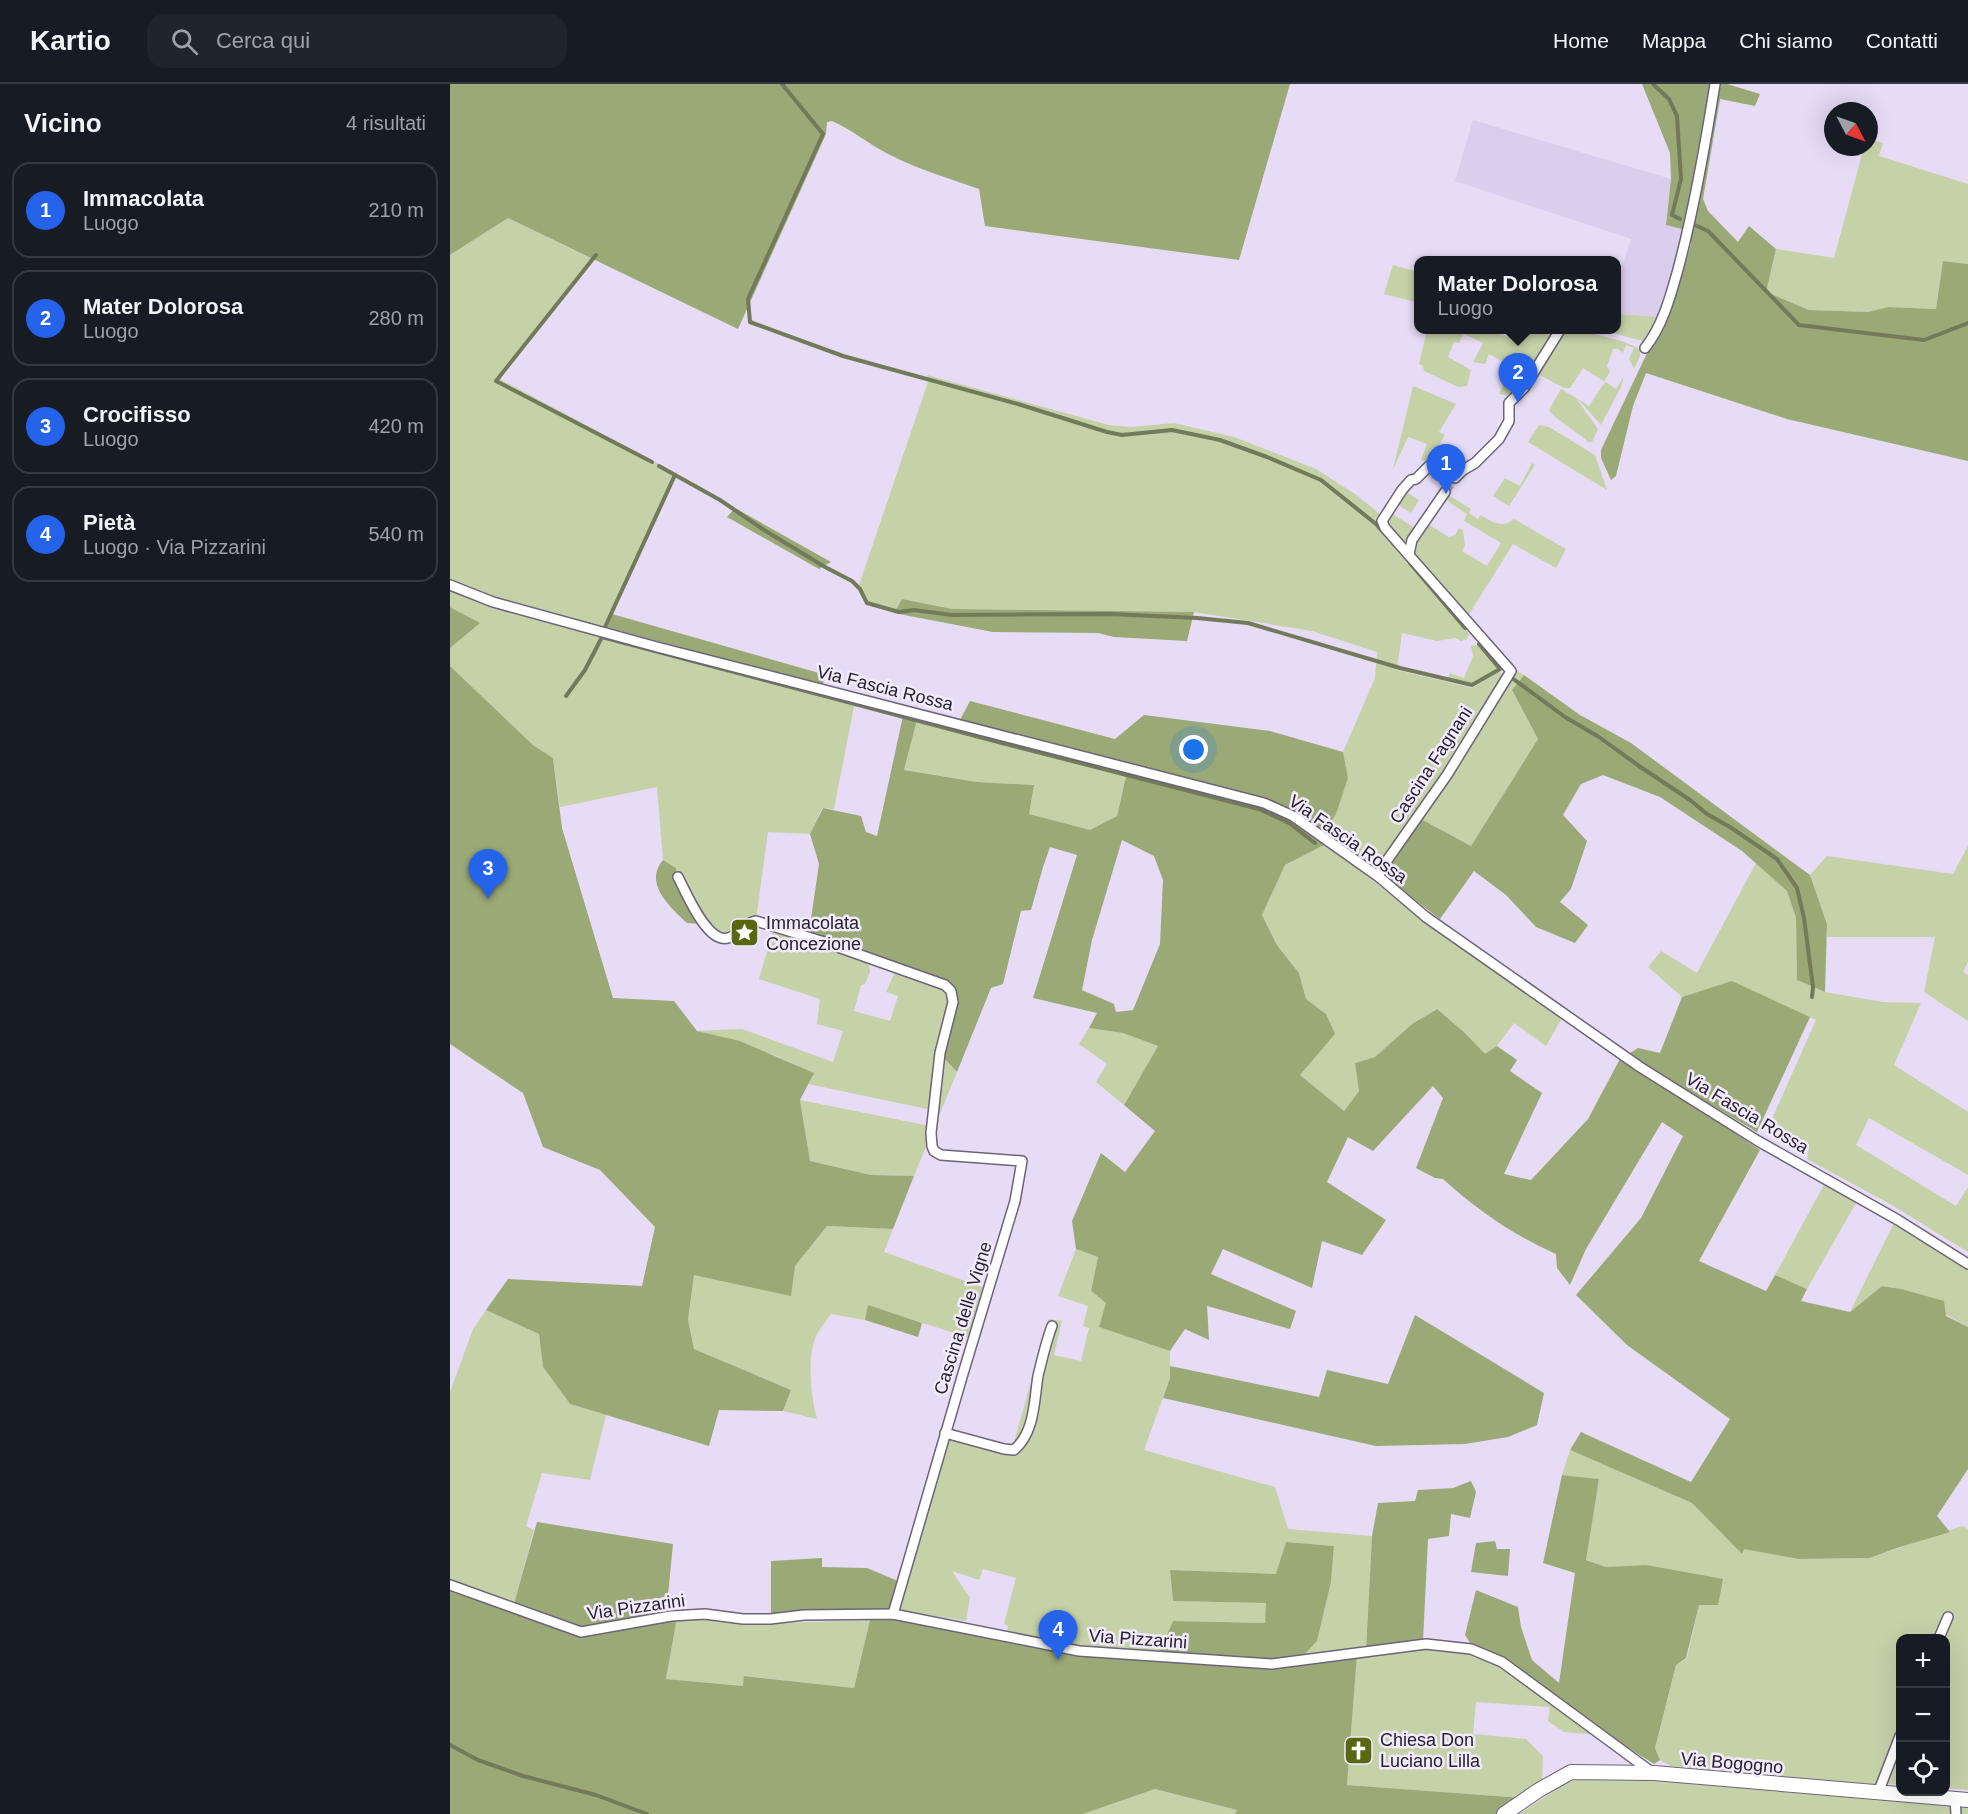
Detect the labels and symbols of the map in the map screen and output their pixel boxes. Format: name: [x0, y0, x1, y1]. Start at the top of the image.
north arrow: [1824, 102, 1878, 156]
pin: 2: [1498, 354, 1538, 403]
pin: 1: [1426, 444, 1466, 494]
street label: Via Fascia Rossa: [815, 661, 956, 715]
street label: Cascina Fagnani: [1386, 703, 1476, 827]
your location: [1179, 735, 1208, 764]
street label: Via Fascia Rossa: [1285, 791, 1412, 888]
pin: 3: [468, 850, 507, 899]
place label: Immacolata Concezione: [766, 913, 861, 954]
place icon: Immacolata Concezione: [729, 917, 761, 949]
street label: Via Fascia Rossa: [1682, 1068, 1813, 1158]
street label: Cascina delle Vigne: [930, 1239, 996, 1397]
street label: Via Pizzarini: [586, 1590, 686, 1624]
pin: 4: [1038, 1610, 1078, 1660]
street label: Via Pizzarini: [1088, 1626, 1188, 1652]
place label: Chiesa Don Luciano Lilla: [1380, 1730, 1481, 1771]
church icon: Chiesa Don Luciano Lilla: [1343, 1734, 1375, 1766]
street label: Via Bogogno: [1680, 1749, 1784, 1777]

